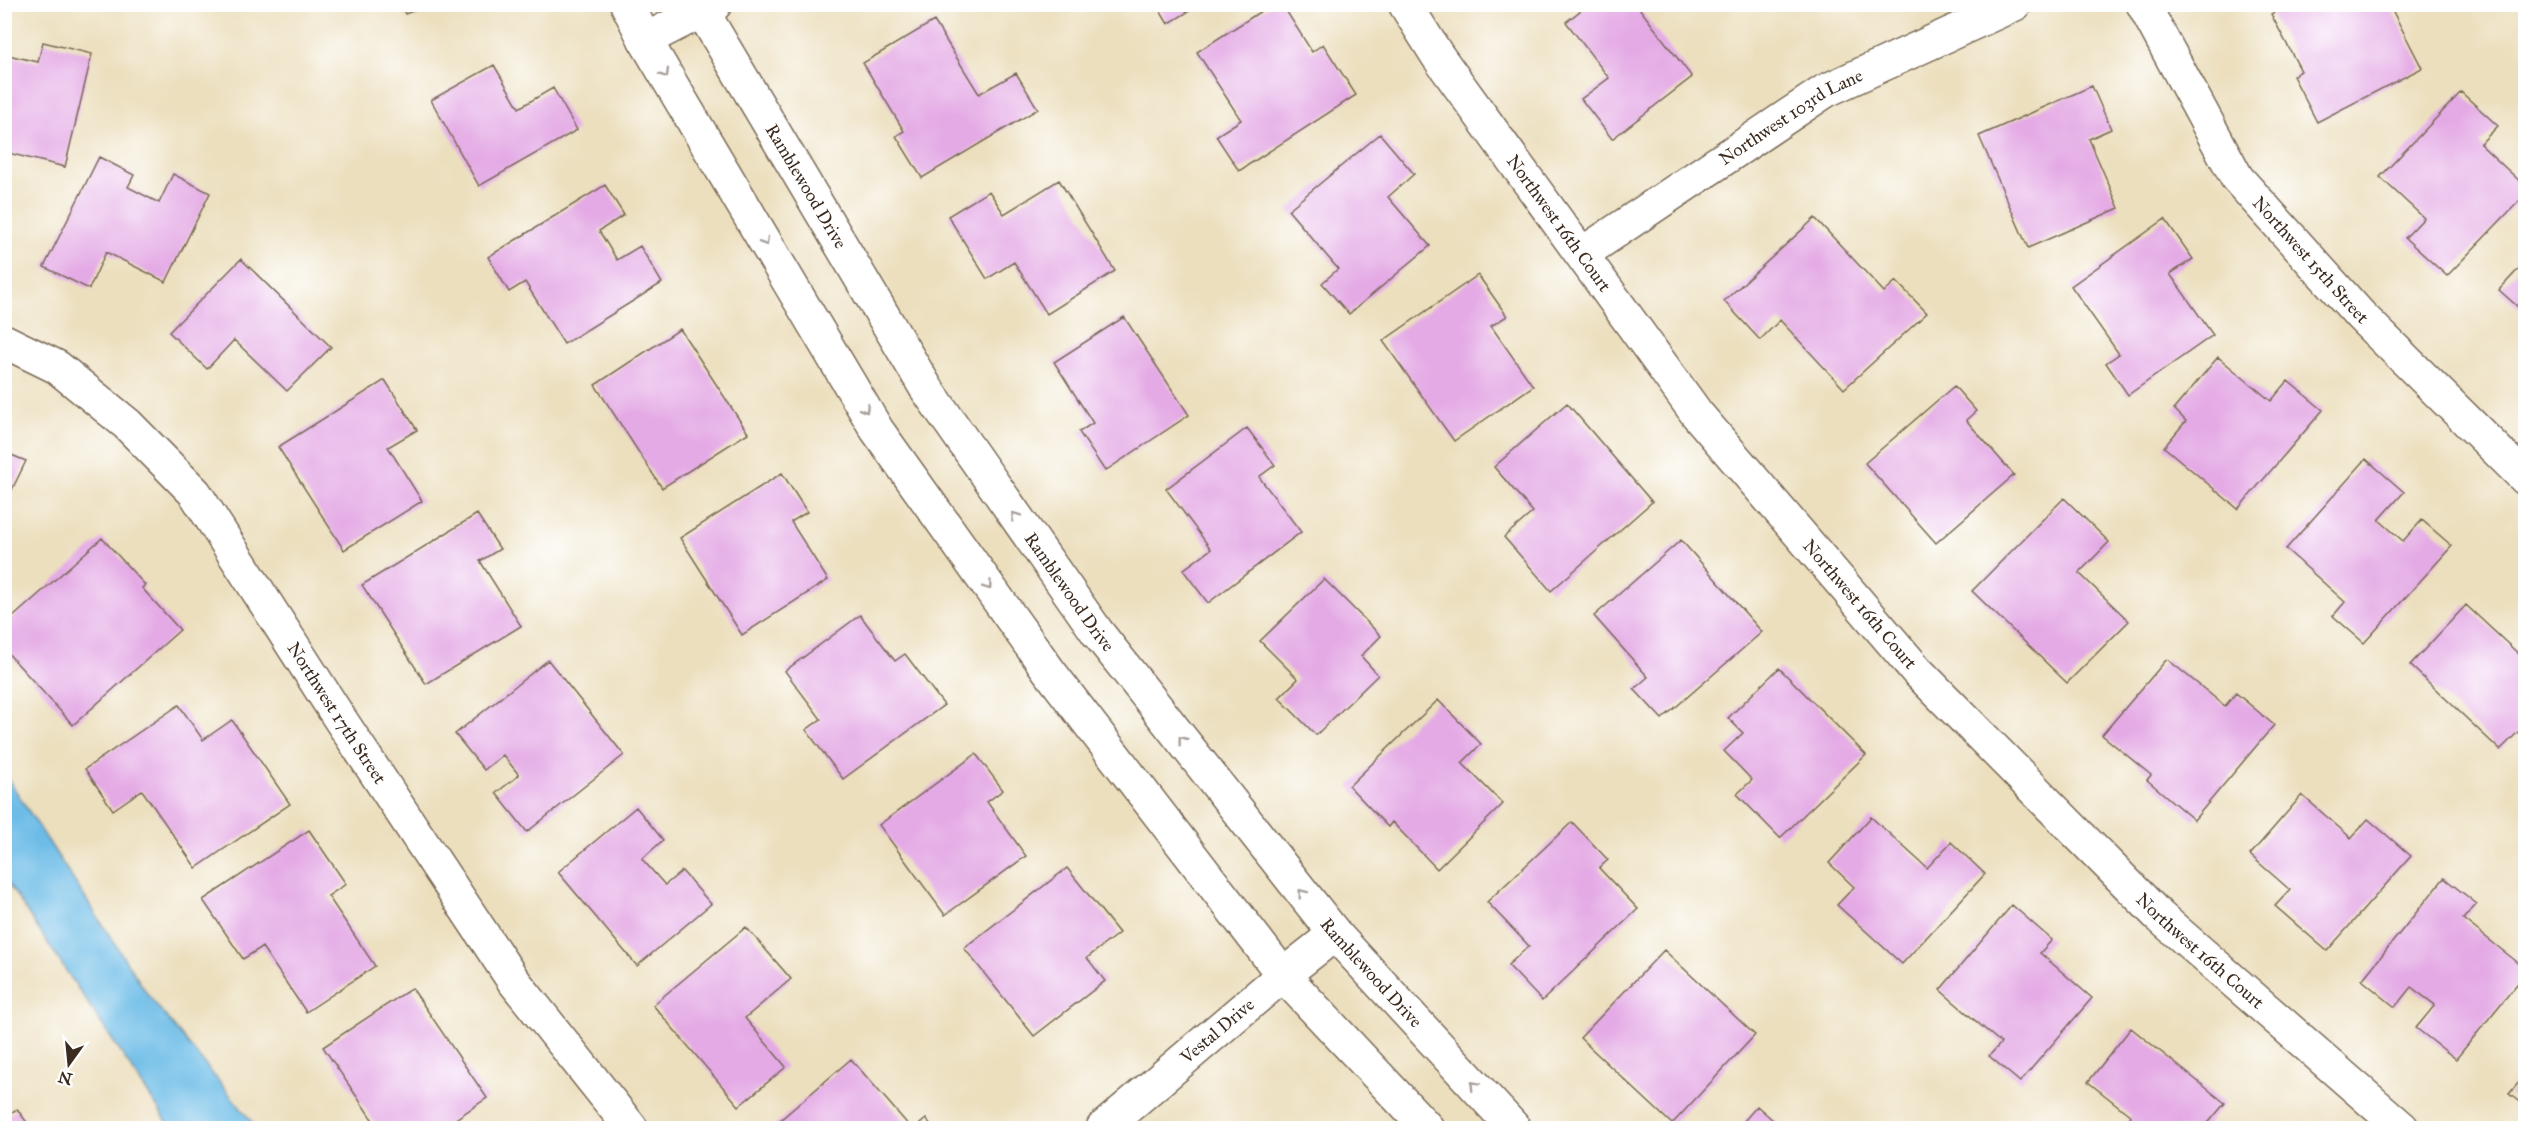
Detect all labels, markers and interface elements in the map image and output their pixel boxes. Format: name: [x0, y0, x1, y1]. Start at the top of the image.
street label: Northwest 103rd Lane: [1715, 64, 1866, 170]
one-way arrow: [658, 68, 670, 78]
street label: Ramblewood Drive: [761, 120, 852, 253]
street label: Northwest 16th Court: [1502, 150, 1616, 297]
street label: Northwest 15th Street: [2248, 192, 2374, 329]
one-way arrow: [758, 236, 769, 246]
one-way arrow: [857, 403, 869, 413]
one-way arrow: [1011, 512, 1022, 523]
street label: Ramblewood Drive: [1020, 528, 1119, 656]
street label: Northwest 16th Court: [1798, 535, 1922, 674]
one-way arrow: [981, 580, 992, 591]
street label: Northwest 17th Street: [283, 638, 391, 789]
one-way arrow: [1178, 736, 1189, 747]
street label: Northwest 16th Court: [2131, 888, 2269, 1014]
one-way arrow: [1299, 889, 1310, 900]
street label: Ramblewood Drive: [1316, 913, 1427, 1032]
street label: Vestal Drive: [1175, 993, 1259, 1069]
north arrow: [39, 1034, 99, 1094]
text: N: [56, 1067, 74, 1089]
one-way arrow: [1470, 1082, 1481, 1092]

